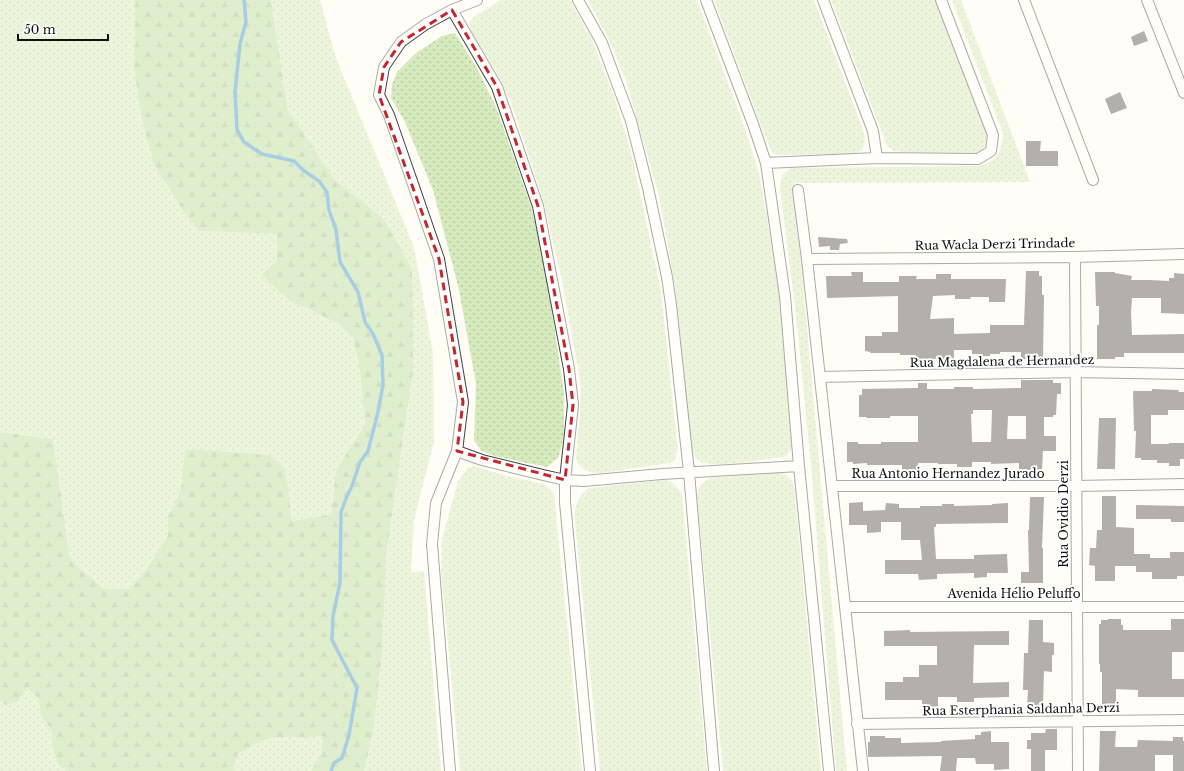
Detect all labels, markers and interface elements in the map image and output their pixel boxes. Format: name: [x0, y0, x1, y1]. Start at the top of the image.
scale bar: [18, 16, 108, 42]
text: 50 m: [24, 22, 56, 37]
street label: Rua Wacla Derzi Trindade: [915, 235, 1076, 253]
street label: Rua Magdalena de Hernandez: [910, 352, 1095, 370]
street label: Rua Ovidio Derzi: [1056, 460, 1071, 568]
street label: Rua Antonio Hernandez Jurado: [851, 466, 1045, 481]
street label: Avenida Hélio Peluffo: [946, 586, 1081, 601]
street label: Rua Esterphania Saldanha Derzi: [922, 700, 1120, 718]

